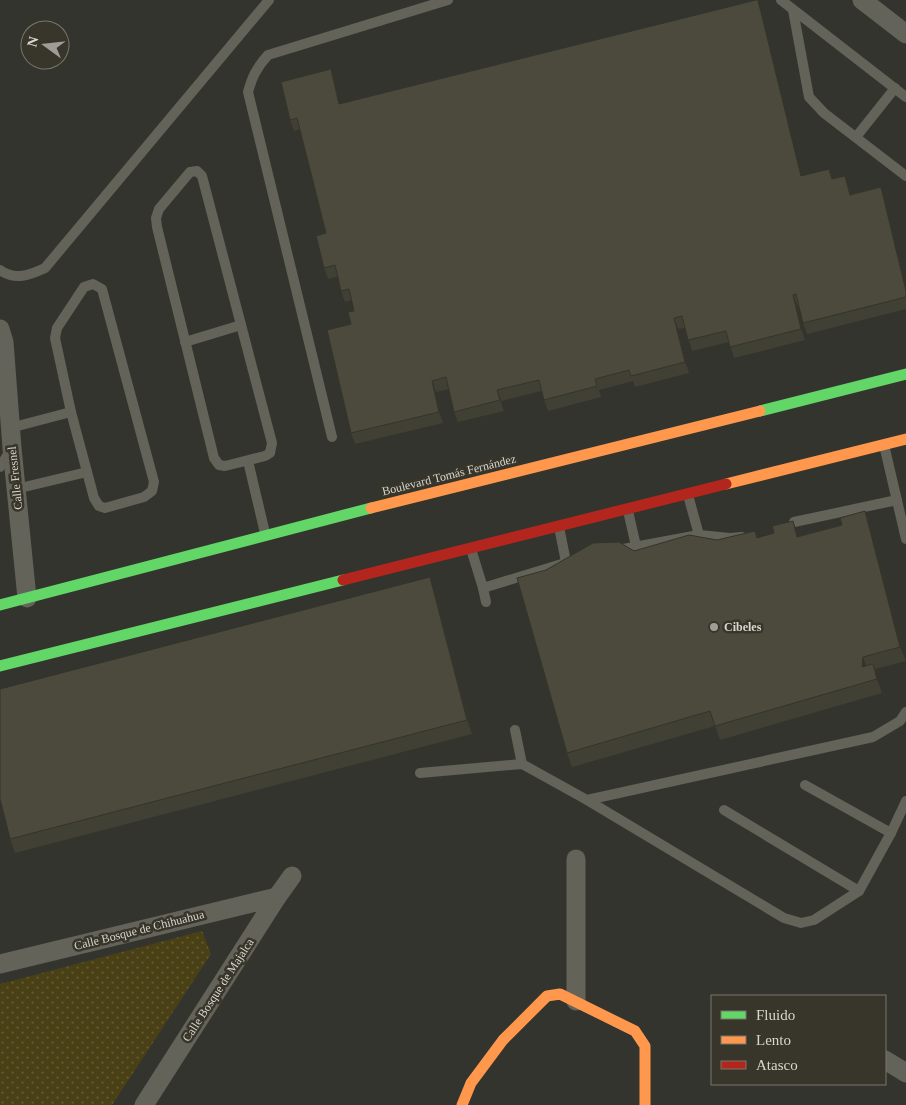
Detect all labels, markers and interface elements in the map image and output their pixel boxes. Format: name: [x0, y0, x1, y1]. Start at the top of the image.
north arrow: [20, 20, 70, 70]
text: N: [24, 35, 41, 49]
street label: Calle Fresnel: [5, 445, 25, 510]
street label: Boulevard Tomás Fernández: [381, 452, 517, 498]
place label: Cibeles: [724, 620, 762, 634]
marker: Cibeles: [708, 621, 720, 633]
street label: Calle Bosque de Chihuahua: [72, 907, 206, 953]
street label: Calle Bosque de Majalca: [179, 935, 257, 1044]
legend: [711, 995, 886, 1085]
text: Fluido: [756, 1007, 795, 1023]
text: Lento: [756, 1032, 791, 1048]
text: Atasco: [756, 1057, 798, 1073]

